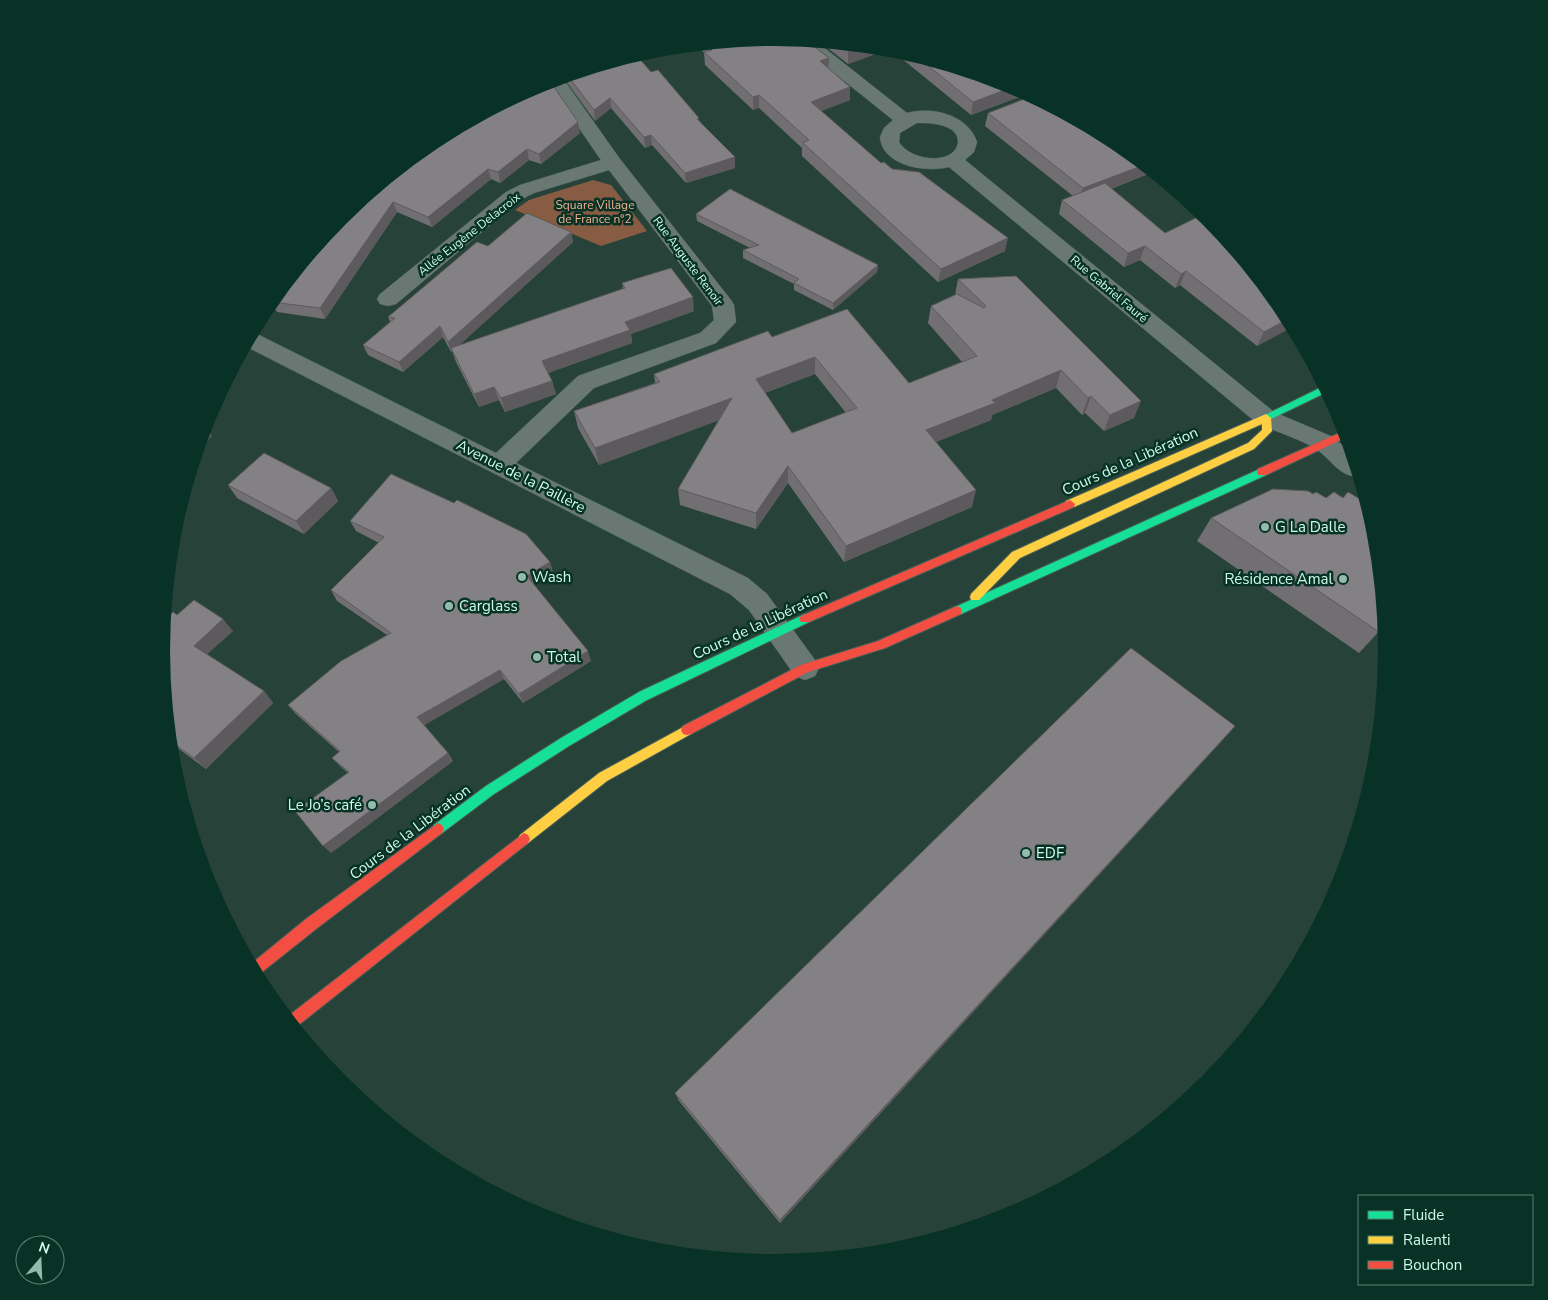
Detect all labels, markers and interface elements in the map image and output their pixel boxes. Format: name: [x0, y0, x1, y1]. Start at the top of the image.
street label: Allée Eugène Delacroix: [415, 189, 524, 279]
park label: Square Village de France n°2: [555, 197, 635, 227]
street label: Rue Auguste Renoir: [649, 213, 727, 309]
street label: Rue Gabriel Fauré: [1067, 252, 1151, 326]
street label: Cours de la Libération: [1059, 422, 1201, 500]
street label: Avenue de la Paillère: [453, 435, 589, 517]
place label: G La Dalle: [1275, 517, 1346, 537]
marker: G La Dalle: [1259, 521, 1271, 533]
place label: Wash: [532, 567, 571, 587]
place label: Résidence Amal: [1224, 569, 1334, 589]
marker: Wash: [516, 571, 528, 583]
marker: Résidence Amal: [1337, 573, 1349, 585]
street label: Cours de la Libération: [689, 584, 831, 664]
place label: Carglass: [459, 596, 518, 616]
marker: Carglass: [443, 600, 455, 612]
place label: Total: [547, 647, 581, 667]
marker: Total: [531, 651, 543, 663]
street label: Cours de la Libération: [345, 780, 475, 884]
place label: Le Jo’s café: [288, 795, 362, 815]
marker: Le Jo’s café: [366, 799, 378, 811]
place label: EDF: [1036, 843, 1064, 863]
marker: EDF: [1020, 847, 1032, 859]
legend: [1358, 1195, 1533, 1285]
text: Fluide: [1403, 1205, 1444, 1225]
text: Ralenti: [1403, 1230, 1451, 1250]
north arrow: [15, 1235, 65, 1285]
text: N: [36, 1237, 52, 1259]
text: Bouchon: [1403, 1255, 1462, 1275]

